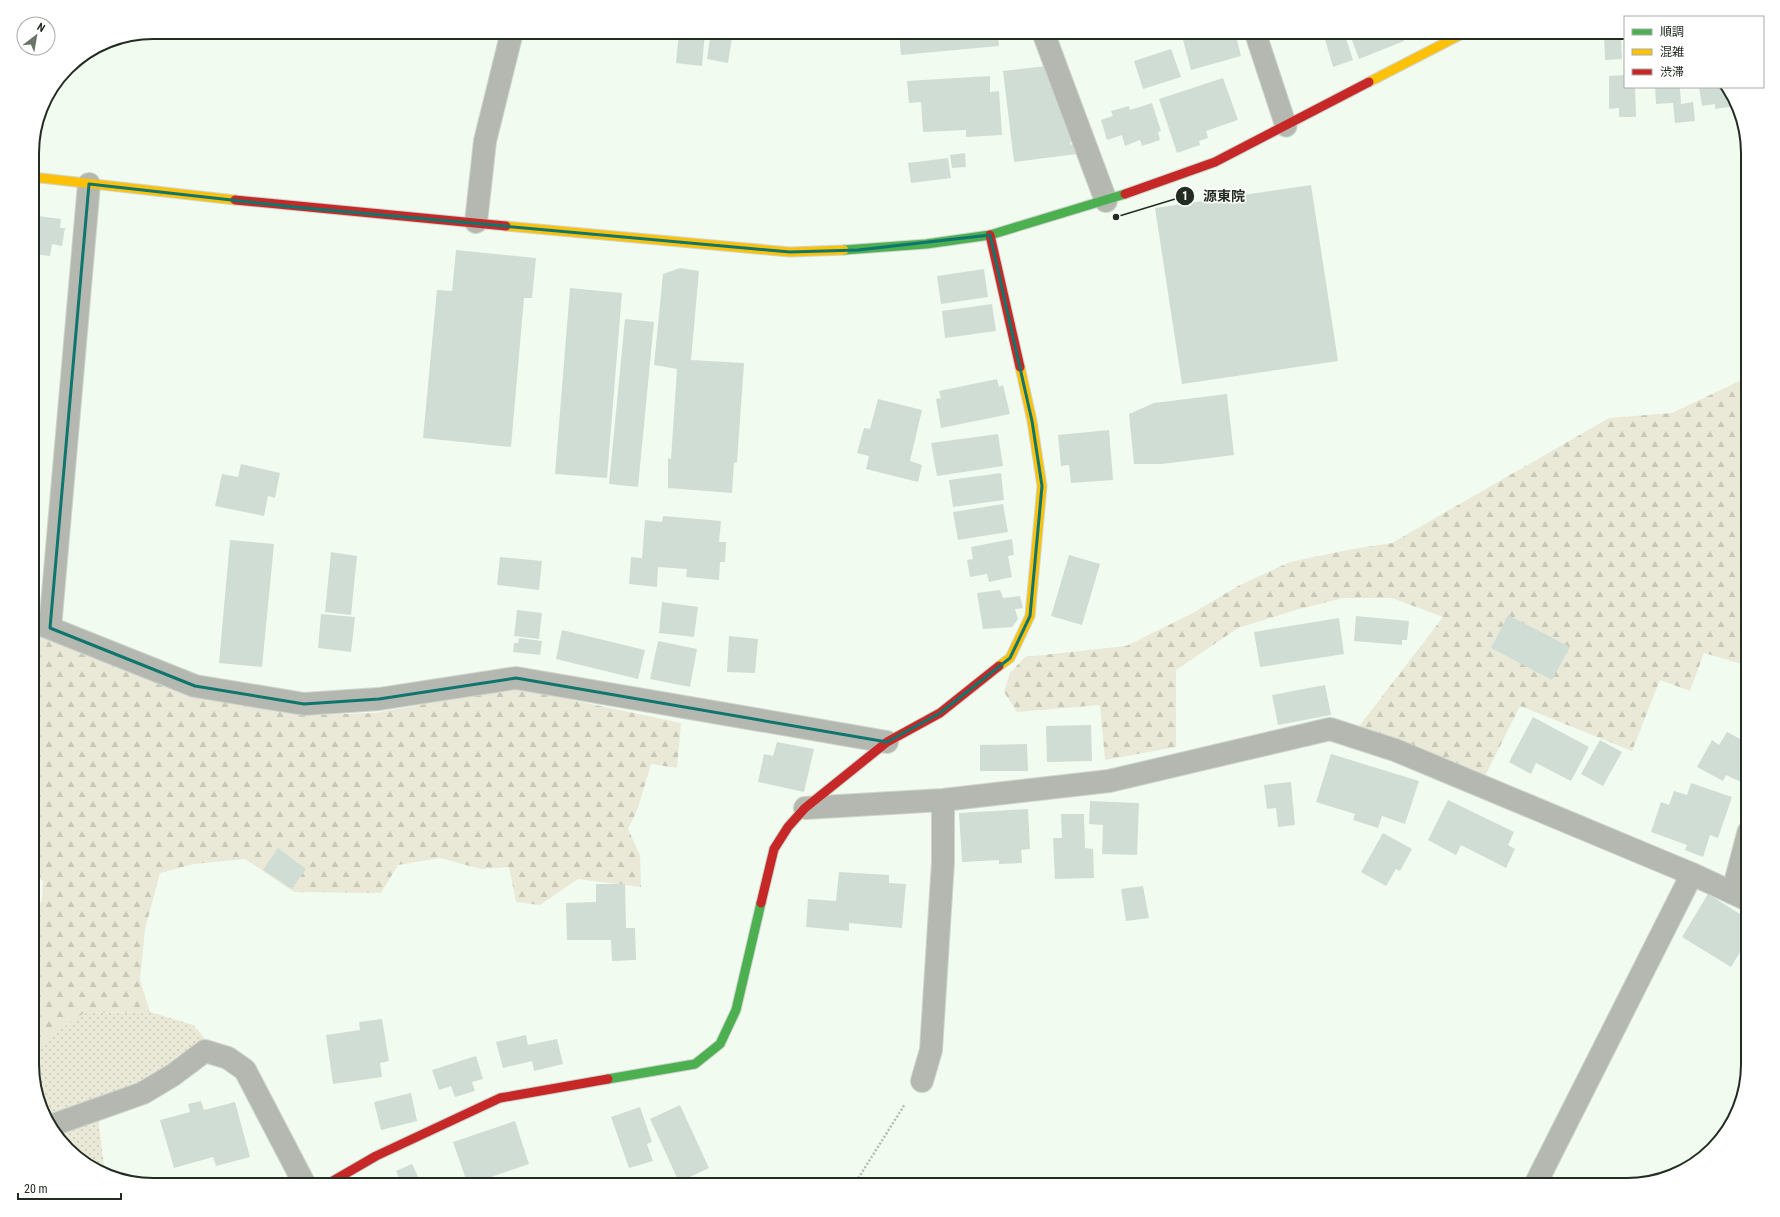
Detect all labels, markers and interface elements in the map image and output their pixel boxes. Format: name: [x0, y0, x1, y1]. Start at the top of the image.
north arrow: [16, 16, 56, 56]
legend: [1624, 16, 1764, 88]
text: N: [35, 21, 47, 35]
text: 順調: [1660, 25, 1684, 39]
text: 混雑: [1660, 45, 1684, 59]
text: 渋滞: [1660, 65, 1684, 79]
callout: 源東院: [1175, 183, 1253, 209]
text: 源東院: [1203, 188, 1245, 204]
text: 1: [1182, 189, 1188, 203]
scale bar: [18, 1175, 121, 1201]
text: 20 m: [24, 1182, 48, 1196]

